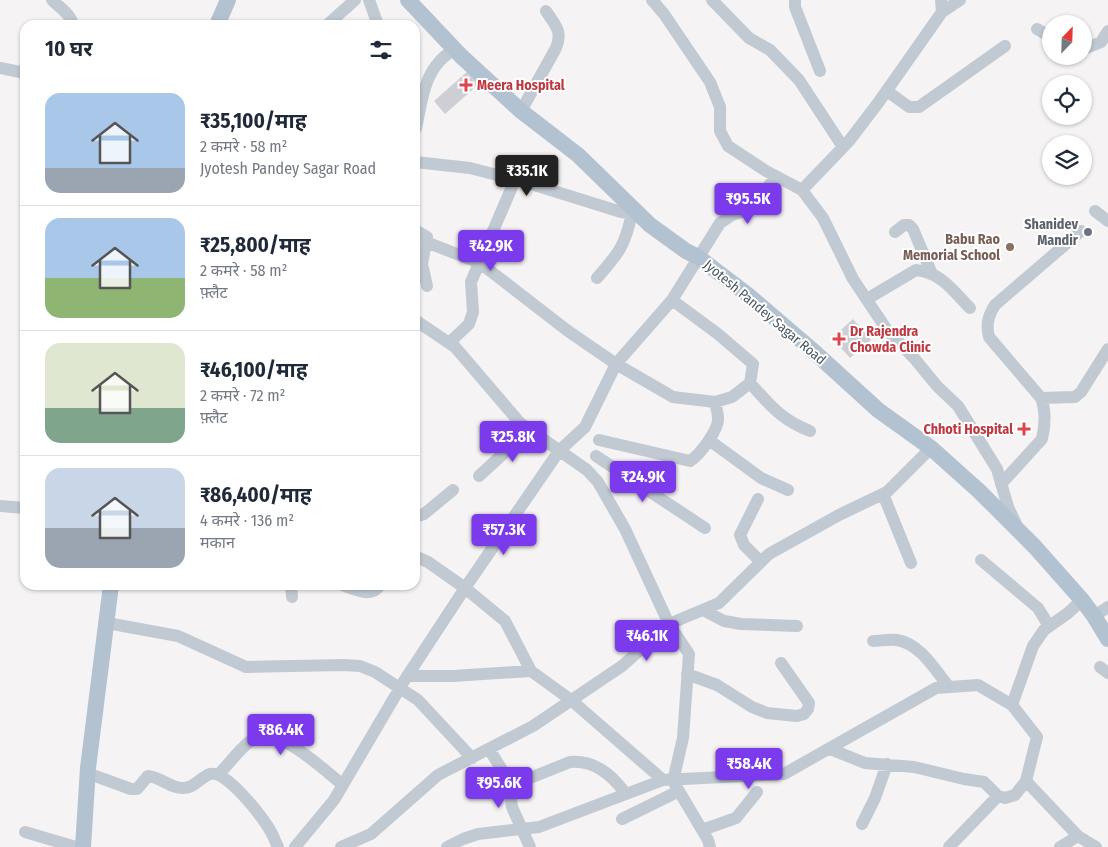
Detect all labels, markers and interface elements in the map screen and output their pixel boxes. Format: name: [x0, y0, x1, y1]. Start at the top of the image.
north arrow: [1042, 15, 1092, 65]
map controls: [1042, 15, 1092, 185]
text: 10 घर: [45, 36, 93, 62]
icon: filters: [367, 36, 395, 64]
button: locate: [1042, 75, 1092, 125]
place label: Meera Hospital: [477, 77, 565, 94]
marker: Meera Hospital: [459, 78, 473, 92]
text: ₹35,100/माह: [200, 108, 307, 134]
icon: home: [85, 113, 145, 173]
button: layers: [1042, 135, 1092, 185]
text: 2 कमरे · 58 m²: [200, 137, 287, 156]
pin: ₹35.1K: [486, 154, 568, 197]
text: Jyotesh Pandey Sagar Road: [200, 159, 376, 178]
text: ₹35.1K: [506, 161, 548, 180]
pin: ₹95.5K: [707, 182, 789, 225]
text: ₹95.5K: [726, 189, 770, 208]
place label: Shanidev Mandir: [1024, 216, 1079, 249]
marker: Shanidev Mandir: [1082, 226, 1094, 238]
pin: ₹42.9K: [450, 230, 532, 272]
place label: Babu Rao Memorial School: [903, 231, 1001, 264]
text: ₹25,800/माह: [200, 232, 311, 258]
text: ₹42.9K: [469, 236, 513, 255]
icon: home: [85, 238, 145, 298]
marker: Babu Rao Memorial School: [1004, 241, 1016, 253]
street label: Jyotesh Pandey Sagar Road: [700, 256, 829, 368]
text: 2 कमरे · 58 m²: [200, 261, 287, 280]
text: फ़्लैट: [200, 283, 228, 302]
place label: Dr Rajendra Chowda Clinic: [850, 323, 932, 356]
marker: Dr Rajendra Chowda Clinic: [832, 332, 846, 346]
text: ₹46,100/माह: [200, 357, 308, 383]
icon: home: [85, 363, 145, 423]
text: 2 कमरे · 72 m²: [200, 386, 285, 405]
text: फ़्लैट: [200, 408, 228, 427]
pin: ₹25.8K: [472, 420, 554, 463]
place label: Chhoti Hospital: [923, 421, 1013, 438]
marker: Chhoti Hospital: [1017, 422, 1031, 436]
text: ₹25.8K: [491, 427, 535, 446]
pin: ₹24.9K: [602, 460, 684, 503]
text: ₹24.9K: [621, 467, 665, 486]
text: ₹86,400/माह: [200, 482, 312, 508]
icon: home: [85, 488, 145, 548]
text: 4 कमरे · 136 m²: [200, 511, 294, 530]
pin: ₹57.3K: [463, 514, 545, 556]
text: ₹57.3K: [483, 520, 525, 539]
text: मकान: [200, 533, 235, 552]
pin: ₹46.1K: [606, 620, 688, 662]
text: ₹46.1K: [626, 626, 668, 645]
pin: ₹86.4K: [240, 714, 322, 756]
text: ₹86.4K: [258, 720, 304, 739]
pin: ₹58.4K: [708, 748, 790, 790]
text: ₹58.4K: [727, 754, 771, 773]
pin: ₹95.6K: [458, 766, 540, 809]
text: ₹95.6K: [476, 773, 522, 792]

